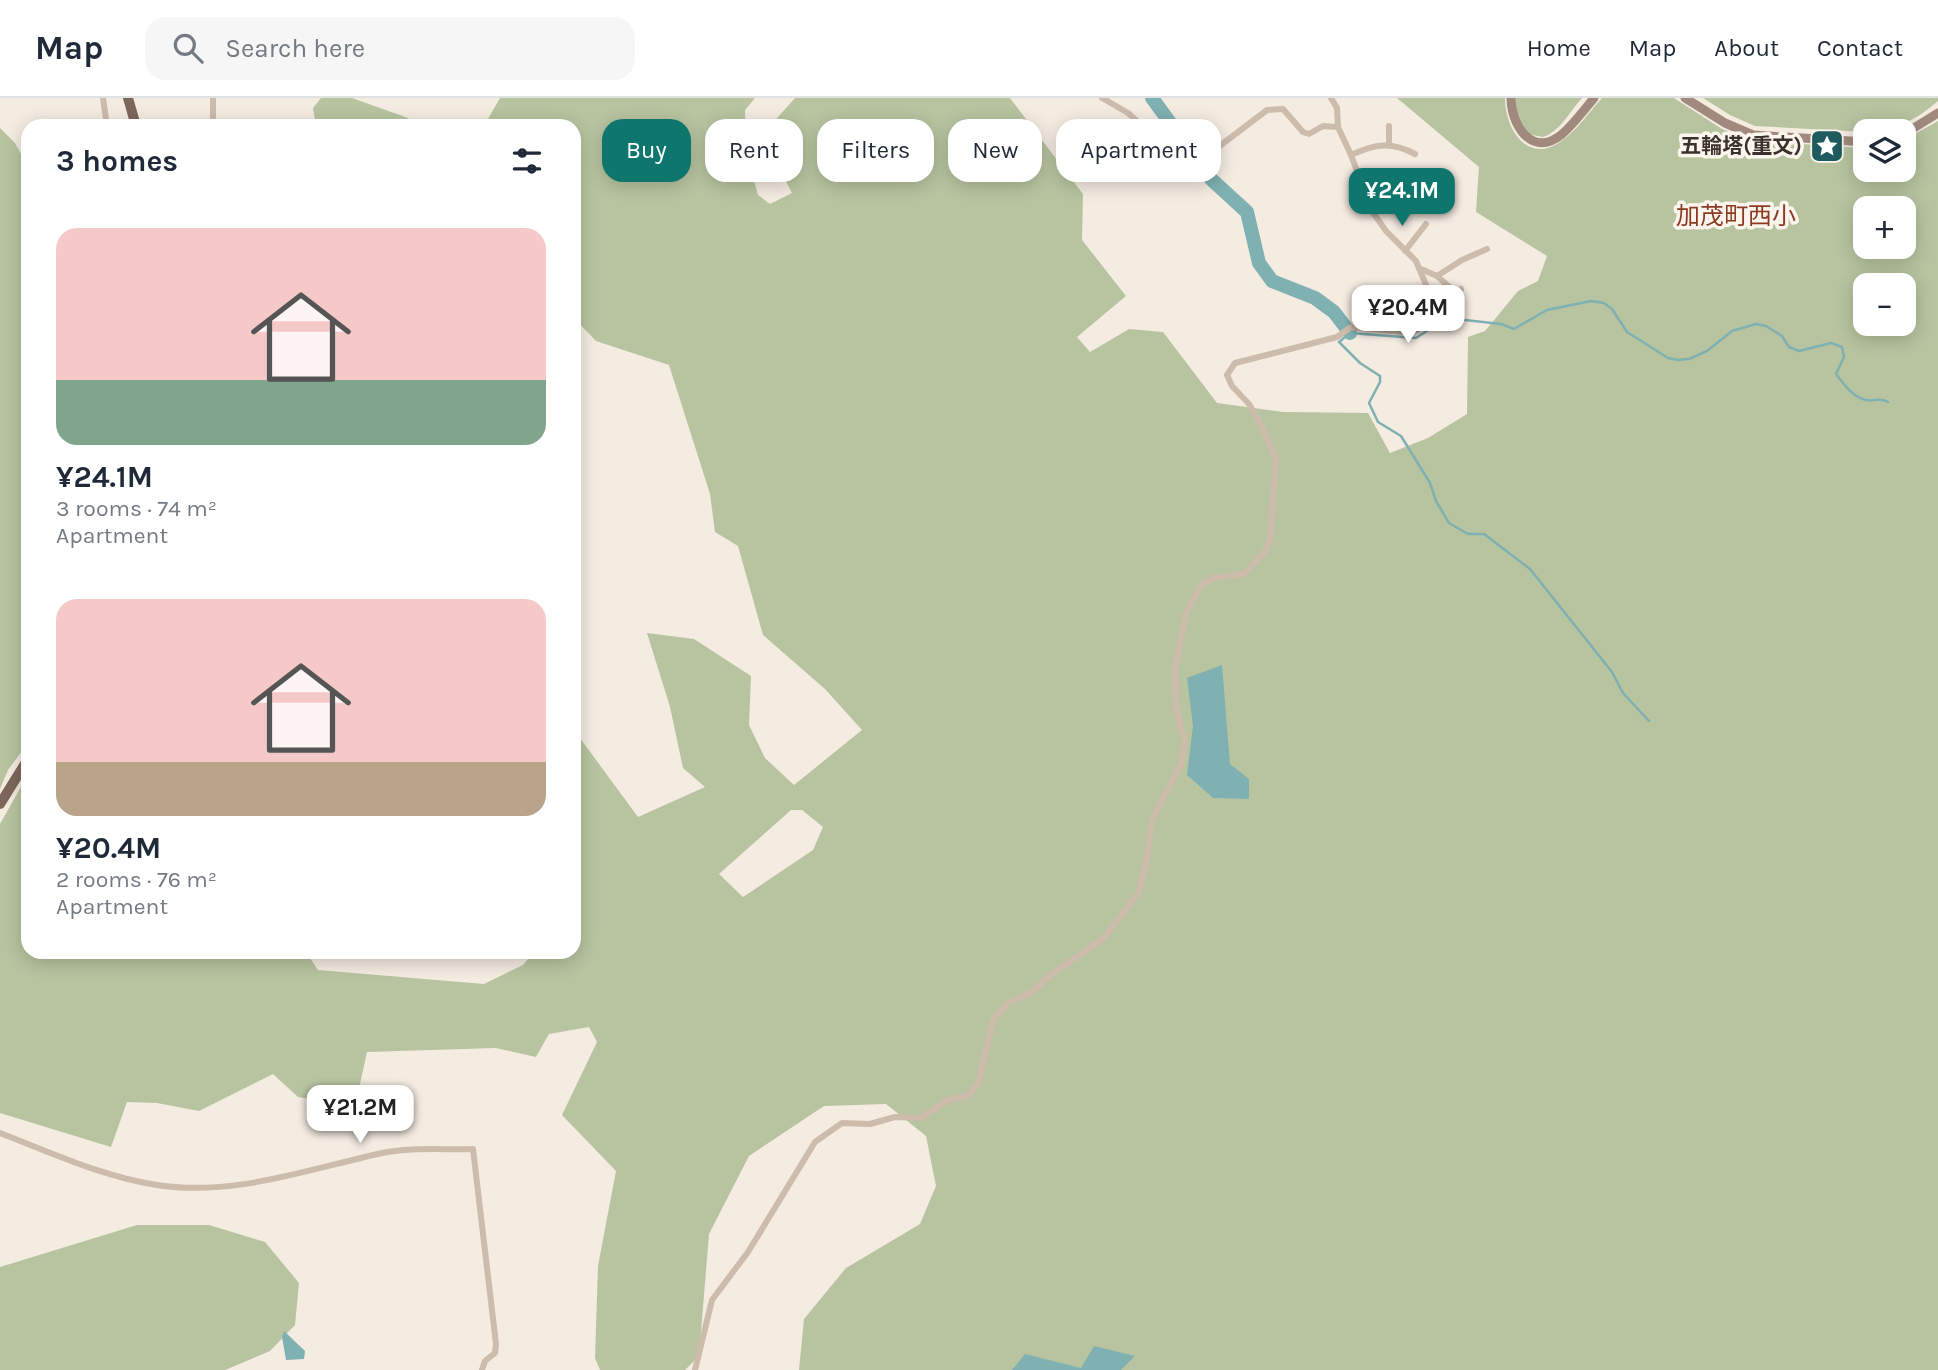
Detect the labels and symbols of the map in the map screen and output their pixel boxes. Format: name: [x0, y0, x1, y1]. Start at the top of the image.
place icon: 五輪塔(重文): [1808, 127, 1846, 165]
place label: 五輪塔(重文): [1680, 134, 1802, 158]
pin: ¥24.1M: [1345, 169, 1459, 228]
district label: 加茂町西小: [1676, 202, 1796, 230]
pin: ¥20.4M: [1351, 286, 1465, 345]
pin: ¥21.2M: [303, 1086, 417, 1145]

